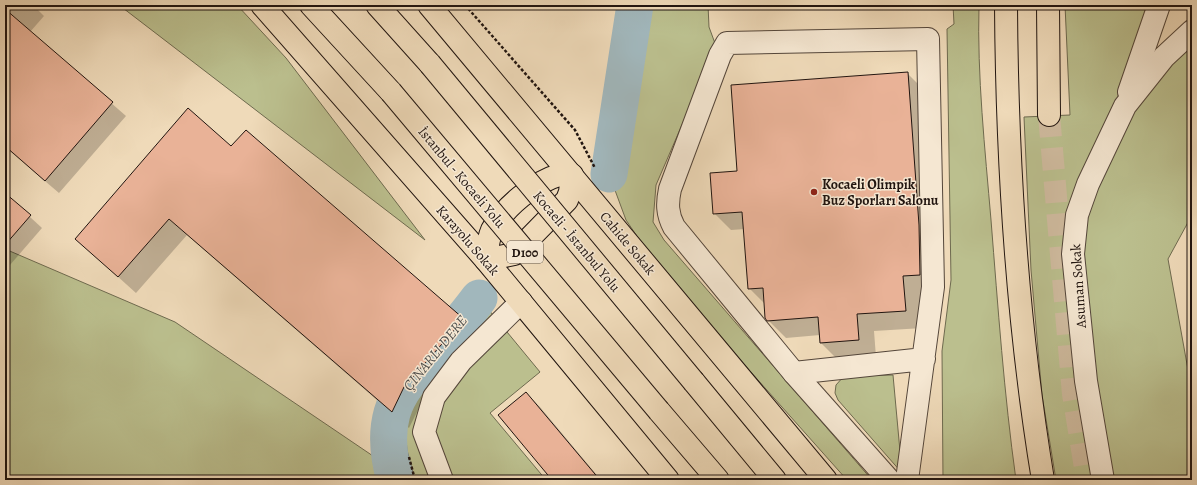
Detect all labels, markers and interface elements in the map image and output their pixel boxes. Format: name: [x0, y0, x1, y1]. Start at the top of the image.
street label: İstanbul - Kocaeli Yolu: [414, 123, 510, 232]
place label: Kocaeli Olimpik Buz Sporları Salonu: [822, 175, 939, 210]
street label: Kocaeli - İstanbul Yolu: [529, 187, 625, 296]
marker: Kocaeli Olimpik Buz Sporları Salonu: [809, 187, 819, 197]
street label: Karayolu Sokak: [432, 201, 504, 280]
street label: Cahide Sokak: [595, 208, 660, 279]
road number: D100: [507, 241, 543, 263]
street label: Asuman Sokak: [1066, 243, 1091, 330]
water label: ÇINARLI DERE: [398, 311, 472, 395]

